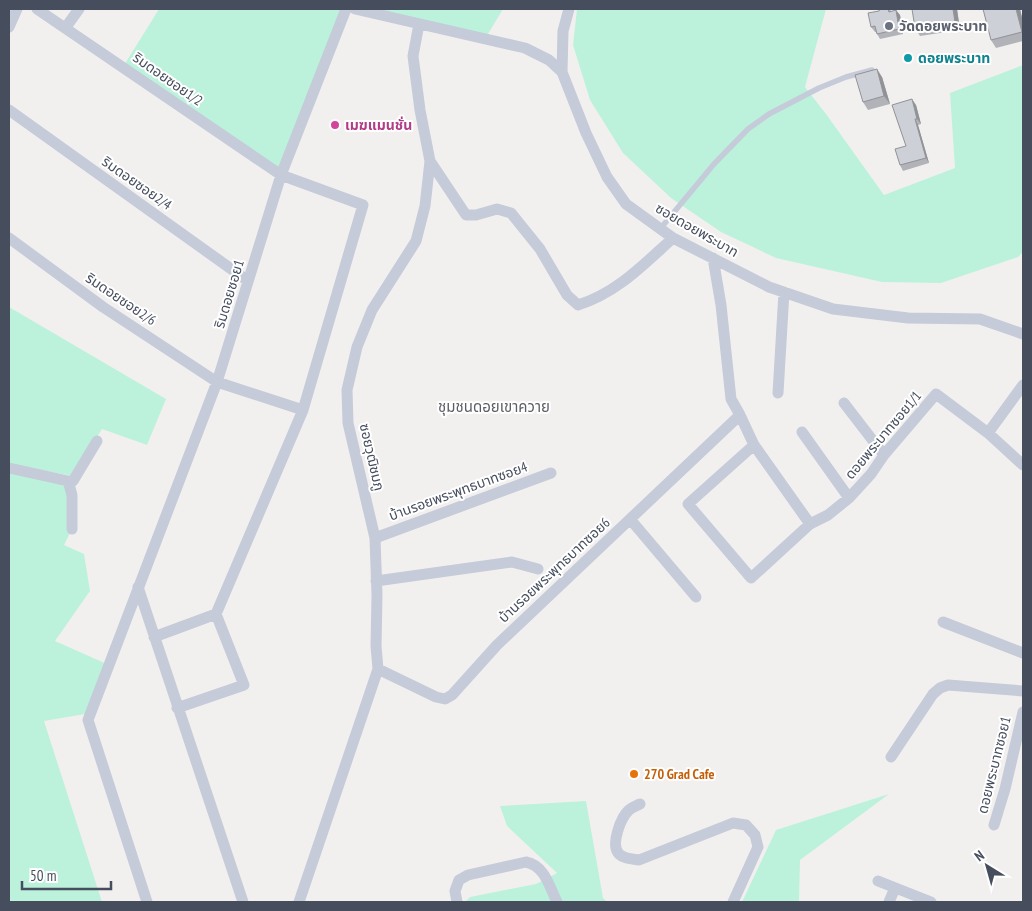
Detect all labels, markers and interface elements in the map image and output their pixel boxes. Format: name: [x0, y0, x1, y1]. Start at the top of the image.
place label: วัดดอยพระบาท: [899, 17, 987, 35]
marker: วัดดอยพระบาท: [883, 20, 895, 32]
street label: ริมดอยซอย1/2: [129, 48, 206, 110]
place label: ดอยพระบาท: [918, 49, 990, 67]
marker: ดอยพระบาท: [902, 52, 914, 64]
place label: เมฆแมนชั่น: [345, 116, 412, 134]
marker: เมฆแมนชั่น: [329, 119, 341, 131]
street label: ริมดอยซอย2/4: [98, 152, 176, 214]
street label: ซอยดอยพระบาท: [652, 199, 742, 261]
street label: ริมดอยซอย1: [210, 257, 248, 331]
street label: ริมดอยซอย2/6: [82, 269, 160, 329]
street label: ดอยพระบาทซอย1/1: [841, 387, 925, 483]
district label: ชุมชนดอยเขาควาย: [438, 397, 550, 416]
street label: ซอยวุฒิชมภู: [356, 422, 388, 492]
street label: บ้านรอยพระพุทธบาทซอย4: [386, 457, 530, 524]
street label: บ้านรอยพระพุทธบาทซอย6: [494, 514, 614, 626]
street label: ดอยพระบาทซอย1: [973, 715, 1015, 815]
place label: 270 Grad Cafe: [644, 765, 714, 783]
marker: 270 Grad Cafe: [628, 768, 640, 780]
north arrow: [962, 841, 1012, 891]
text: N: [971, 846, 988, 865]
scale bar: [22, 858, 111, 890]
text: 50 m: [30, 866, 56, 885]

